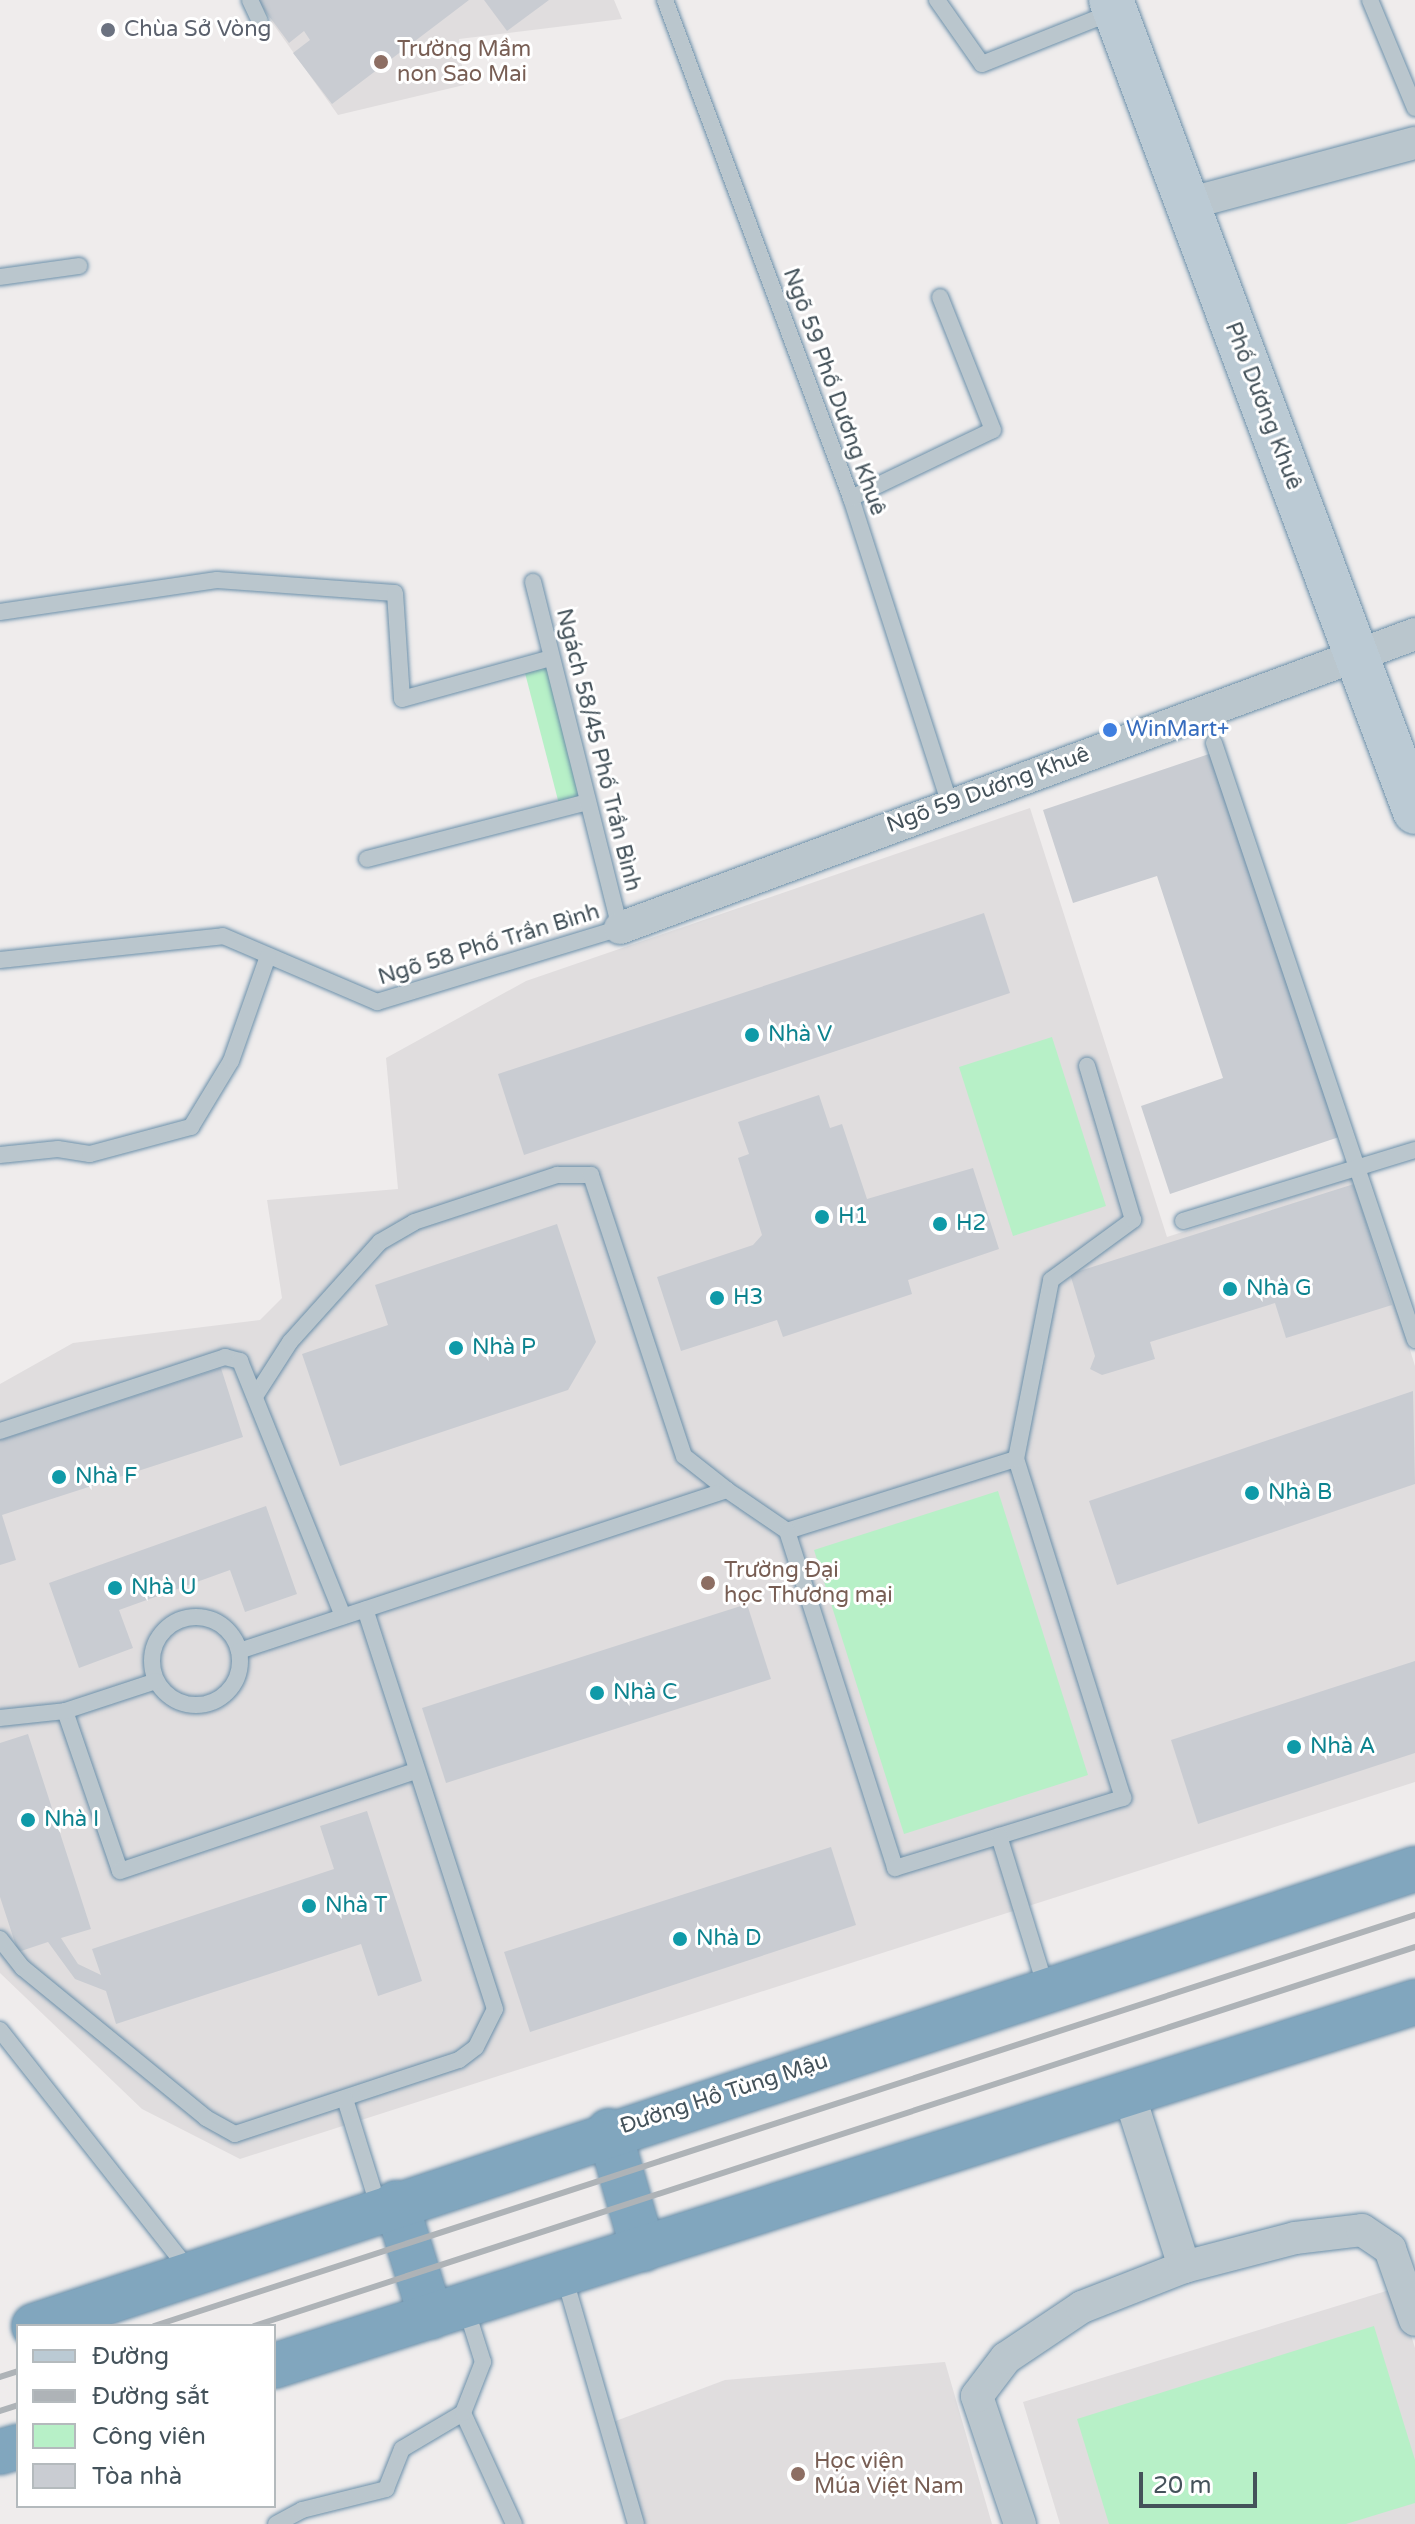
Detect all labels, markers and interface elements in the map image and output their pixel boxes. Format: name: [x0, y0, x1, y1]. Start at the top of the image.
place label: Chùa Sở Vòng: [124, 17, 271, 43]
marker: Chùa Sở Vòng: [99, 21, 117, 39]
place label: Trường Mầm non Sao Mai: [397, 36, 531, 88]
marker: Trường Mầm non Sao Mai: [372, 53, 390, 71]
street label: Ngõ 59 Phố Dương Khuê: [777, 265, 891, 519]
street label: Phố Dương Khuê: [1219, 318, 1307, 494]
street label: Ngách 58/45 Phố Trần Bình: [550, 606, 646, 894]
place label: WinMart+: [1126, 717, 1229, 743]
marker: WinMart+: [1101, 721, 1119, 739]
street label: Ngõ 59 Dương Khuê: [883, 741, 1093, 839]
street label: Ngõ 58 Phố Trần Bình: [375, 899, 603, 991]
place label: Nhà V: [768, 1022, 832, 1048]
marker: Nhà V: [743, 1026, 761, 1044]
place label: H1: [838, 1204, 868, 1230]
marker: H1: [813, 1208, 831, 1226]
place label: H2: [956, 1211, 986, 1237]
marker: H2: [931, 1215, 949, 1233]
place label: Nhà G: [1246, 1276, 1312, 1302]
marker: Nhà G: [1221, 1280, 1239, 1298]
place label: H3: [733, 1285, 763, 1311]
marker: H3: [708, 1289, 726, 1307]
place label: Nhà P: [472, 1335, 536, 1361]
marker: Nhà P: [447, 1339, 465, 1357]
place label: Nhà F: [75, 1464, 137, 1490]
marker: Nhà F: [50, 1468, 68, 1486]
place label: Nhà B: [1268, 1480, 1332, 1506]
marker: Nhà B: [1243, 1484, 1261, 1502]
place label: Trường Đại học Thương mại: [724, 1557, 893, 1608]
marker: Trường Đại học Thương mại: [699, 1574, 717, 1592]
place label: Nhà U: [131, 1575, 197, 1601]
marker: Nhà U: [106, 1579, 124, 1597]
place label: Nhà C: [613, 1680, 677, 1706]
marker: Nhà C: [588, 1684, 606, 1702]
place label: Nhà A: [1310, 1734, 1375, 1760]
marker: Nhà A: [1285, 1738, 1303, 1756]
place label: Nhà I: [44, 1807, 99, 1833]
marker: Nhà I: [19, 1811, 37, 1829]
place label: Nhà T: [325, 1893, 387, 1919]
marker: Nhà T: [300, 1897, 318, 1915]
place label: Nhà D: [696, 1926, 761, 1952]
marker: Nhà D: [671, 1930, 689, 1948]
street label: Đường Hồ Tùng Mậu: [617, 2048, 831, 2140]
legend: [16, 2324, 276, 2508]
text: Đường: [92, 2342, 169, 2371]
text: Đường sắt: [92, 2382, 209, 2411]
text: Công viên: [92, 2422, 206, 2451]
place label: Học viện Múa Việt Nam: [814, 2448, 964, 2500]
scale bar: [1143, 2456, 1261, 2506]
text: Tòa nhà: [92, 2462, 182, 2491]
marker: Học viện Múa Việt Nam: [789, 2465, 807, 2483]
text: 20 m: [1153, 2471, 1211, 2500]

